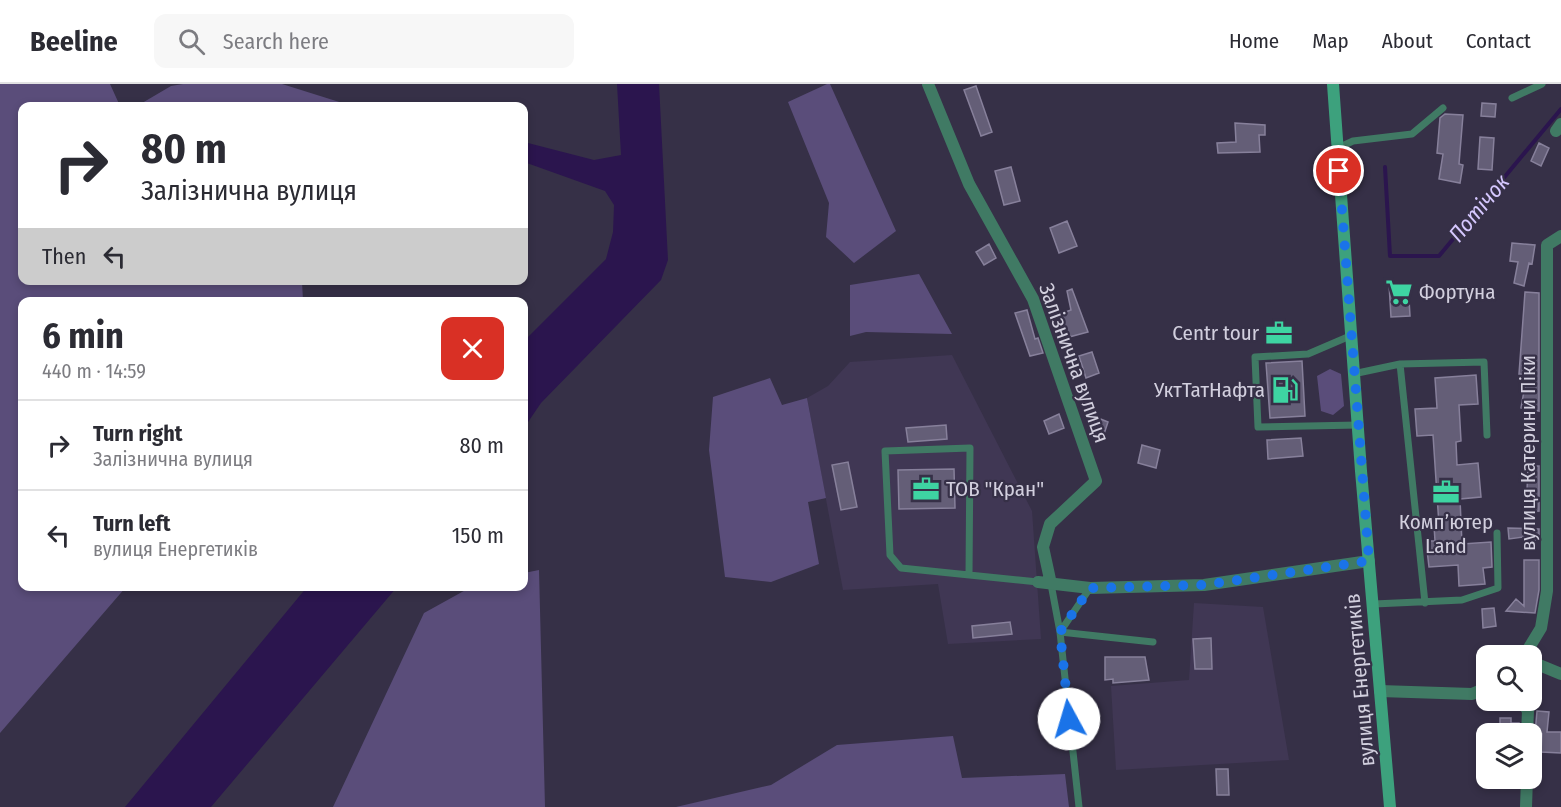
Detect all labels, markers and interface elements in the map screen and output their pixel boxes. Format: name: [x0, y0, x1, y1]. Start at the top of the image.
search box: [154, 14, 574, 68]
text: Beeline: [30, 25, 118, 58]
icon: search: [175, 25, 208, 58]
text: Search here: [223, 28, 329, 55]
text: Home: [1229, 28, 1279, 54]
text: Map: [1312, 28, 1349, 54]
text: About: [1382, 28, 1433, 54]
text: Contact: [1466, 28, 1531, 54]
text: 80 m: [141, 124, 227, 174]
icon: right: [42, 126, 120, 204]
pin: [1313, 145, 1364, 196]
icon: arrive: [1322, 154, 1355, 187]
water label: Потічок: [1443, 168, 1515, 247]
text: Залізнична вулиця: [141, 175, 357, 207]
icon: left: [98, 240, 131, 273]
text: Then: [42, 243, 86, 270]
supermarket icon: Фортуна: [1384, 277, 1414, 307]
place label: Фортуна: [1419, 279, 1496, 305]
street label: Залізнична вулиця: [1033, 280, 1115, 446]
text: 6 min: [42, 314, 124, 358]
button: close: [441, 317, 504, 380]
office icon: Centr tour: [1264, 318, 1294, 348]
place label: Centr tour: [1172, 320, 1260, 346]
street label: вулиця Катерини Піки: [1515, 355, 1541, 551]
text: 440 m · 14:59: [42, 359, 146, 383]
fuel station icon: УктТатНафта: [1270, 375, 1300, 405]
place label: УктТатНафта: [1153, 377, 1265, 403]
text: Turn right: [93, 420, 182, 447]
icon: right: [42, 429, 75, 462]
text: 80 m: [459, 432, 504, 459]
text: Залізнична вулиця: [93, 447, 253, 471]
office icon: ТОВ "Кран": [911, 474, 941, 504]
place label: ТОВ "Кран": [946, 476, 1044, 502]
office icon: Комп’ютер Land: [1431, 477, 1461, 507]
place label: Комп’ютер Land: [1399, 509, 1493, 559]
text: Turn left: [93, 510, 171, 537]
icon: left: [42, 519, 75, 552]
text: 150 m: [452, 522, 504, 549]
text: вулиця Енергетиків: [93, 537, 258, 561]
street label: вулиця Енергетиків: [1339, 593, 1381, 767]
map controls: [1476, 645, 1542, 789]
button: search: [1476, 645, 1542, 711]
position arrow: [1037, 687, 1101, 751]
button: layers: [1476, 723, 1542, 789]

